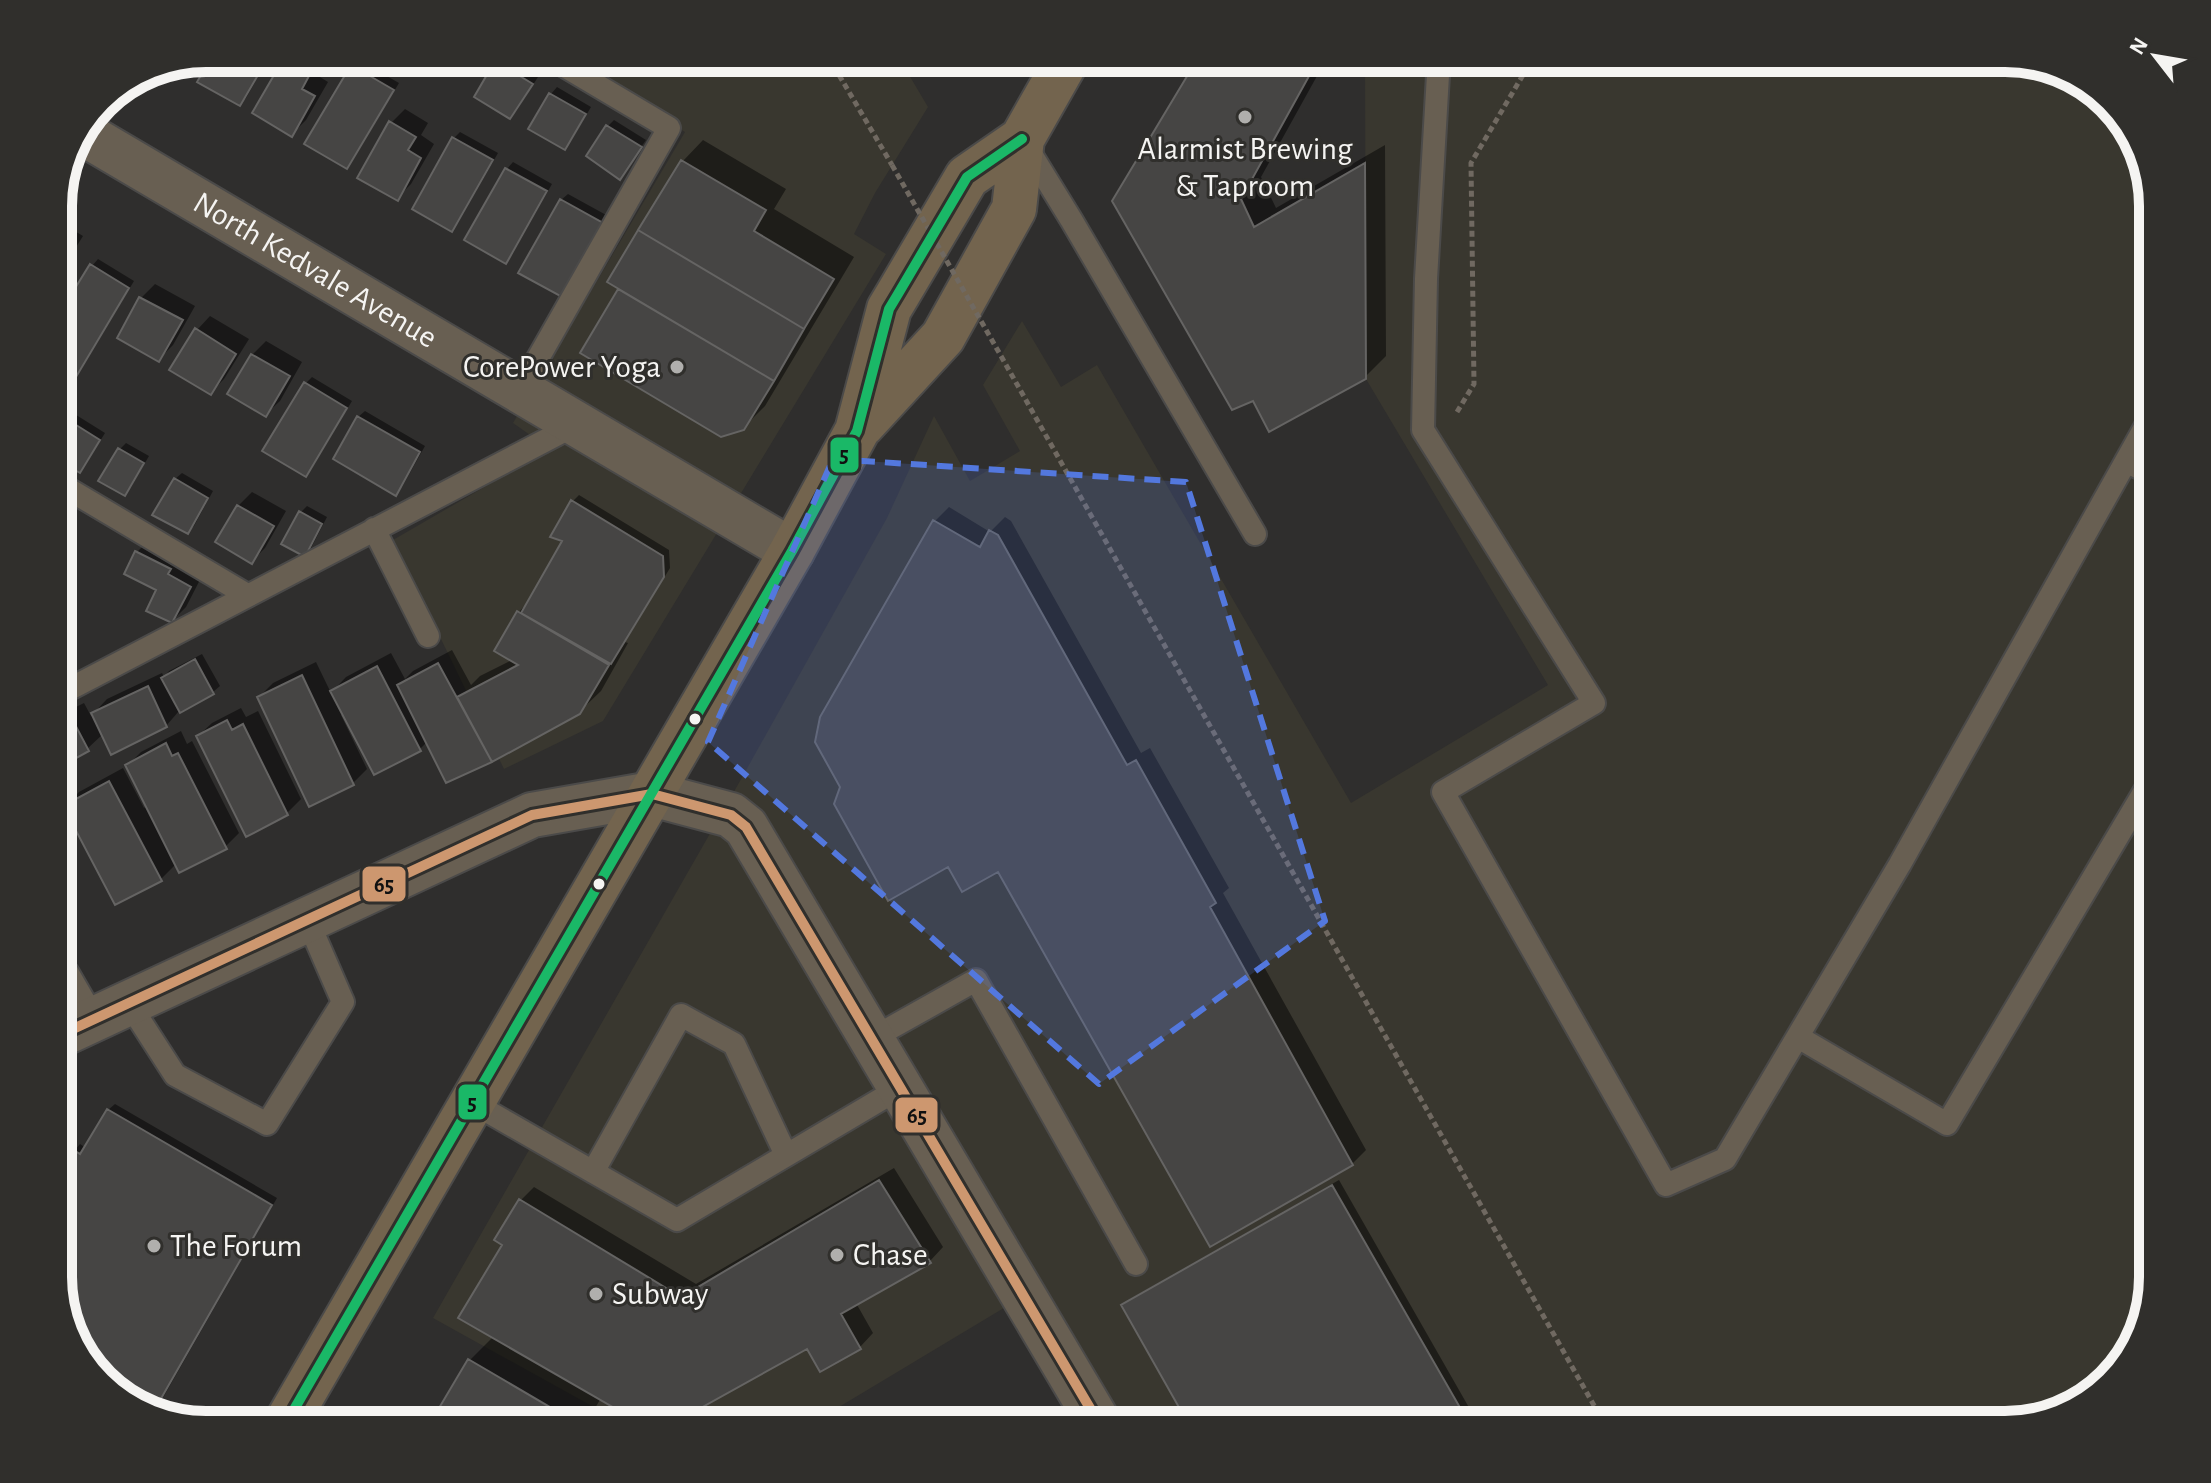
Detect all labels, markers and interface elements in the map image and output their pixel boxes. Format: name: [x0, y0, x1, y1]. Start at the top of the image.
north arrow: [2115, 16, 2195, 96]
text: N: [2125, 34, 2152, 58]
marker: Alarmist Brewing & Taproom: [1236, 108, 1254, 126]
place label: Alarmist Brewing & Taproom: [1137, 133, 1353, 202]
street label: North Kedvale Avenue: [188, 186, 442, 354]
place label: CorePower Yoga: [463, 351, 661, 383]
marker: CorePower Yoga: [668, 358, 686, 376]
line badge: 5: [829, 436, 860, 474]
text: 5: [839, 444, 849, 466]
unlabelled marker: [687, 711, 703, 727]
line badge: 65: [361, 865, 407, 903]
text: 65: [374, 874, 394, 896]
unlabelled marker: [591, 876, 607, 892]
line badge: 5: [457, 1083, 488, 1121]
text: 5: [467, 1092, 477, 1114]
line badge: 65: [894, 1096, 939, 1134]
text: 65: [907, 1105, 927, 1127]
place label: The Forum: [170, 1230, 302, 1262]
marker: The Forum: [145, 1237, 163, 1255]
place label: Chase: [853, 1239, 928, 1271]
marker: Chase: [828, 1246, 846, 1264]
place label: Subway: [612, 1278, 709, 1310]
marker: Subway: [587, 1285, 605, 1303]

